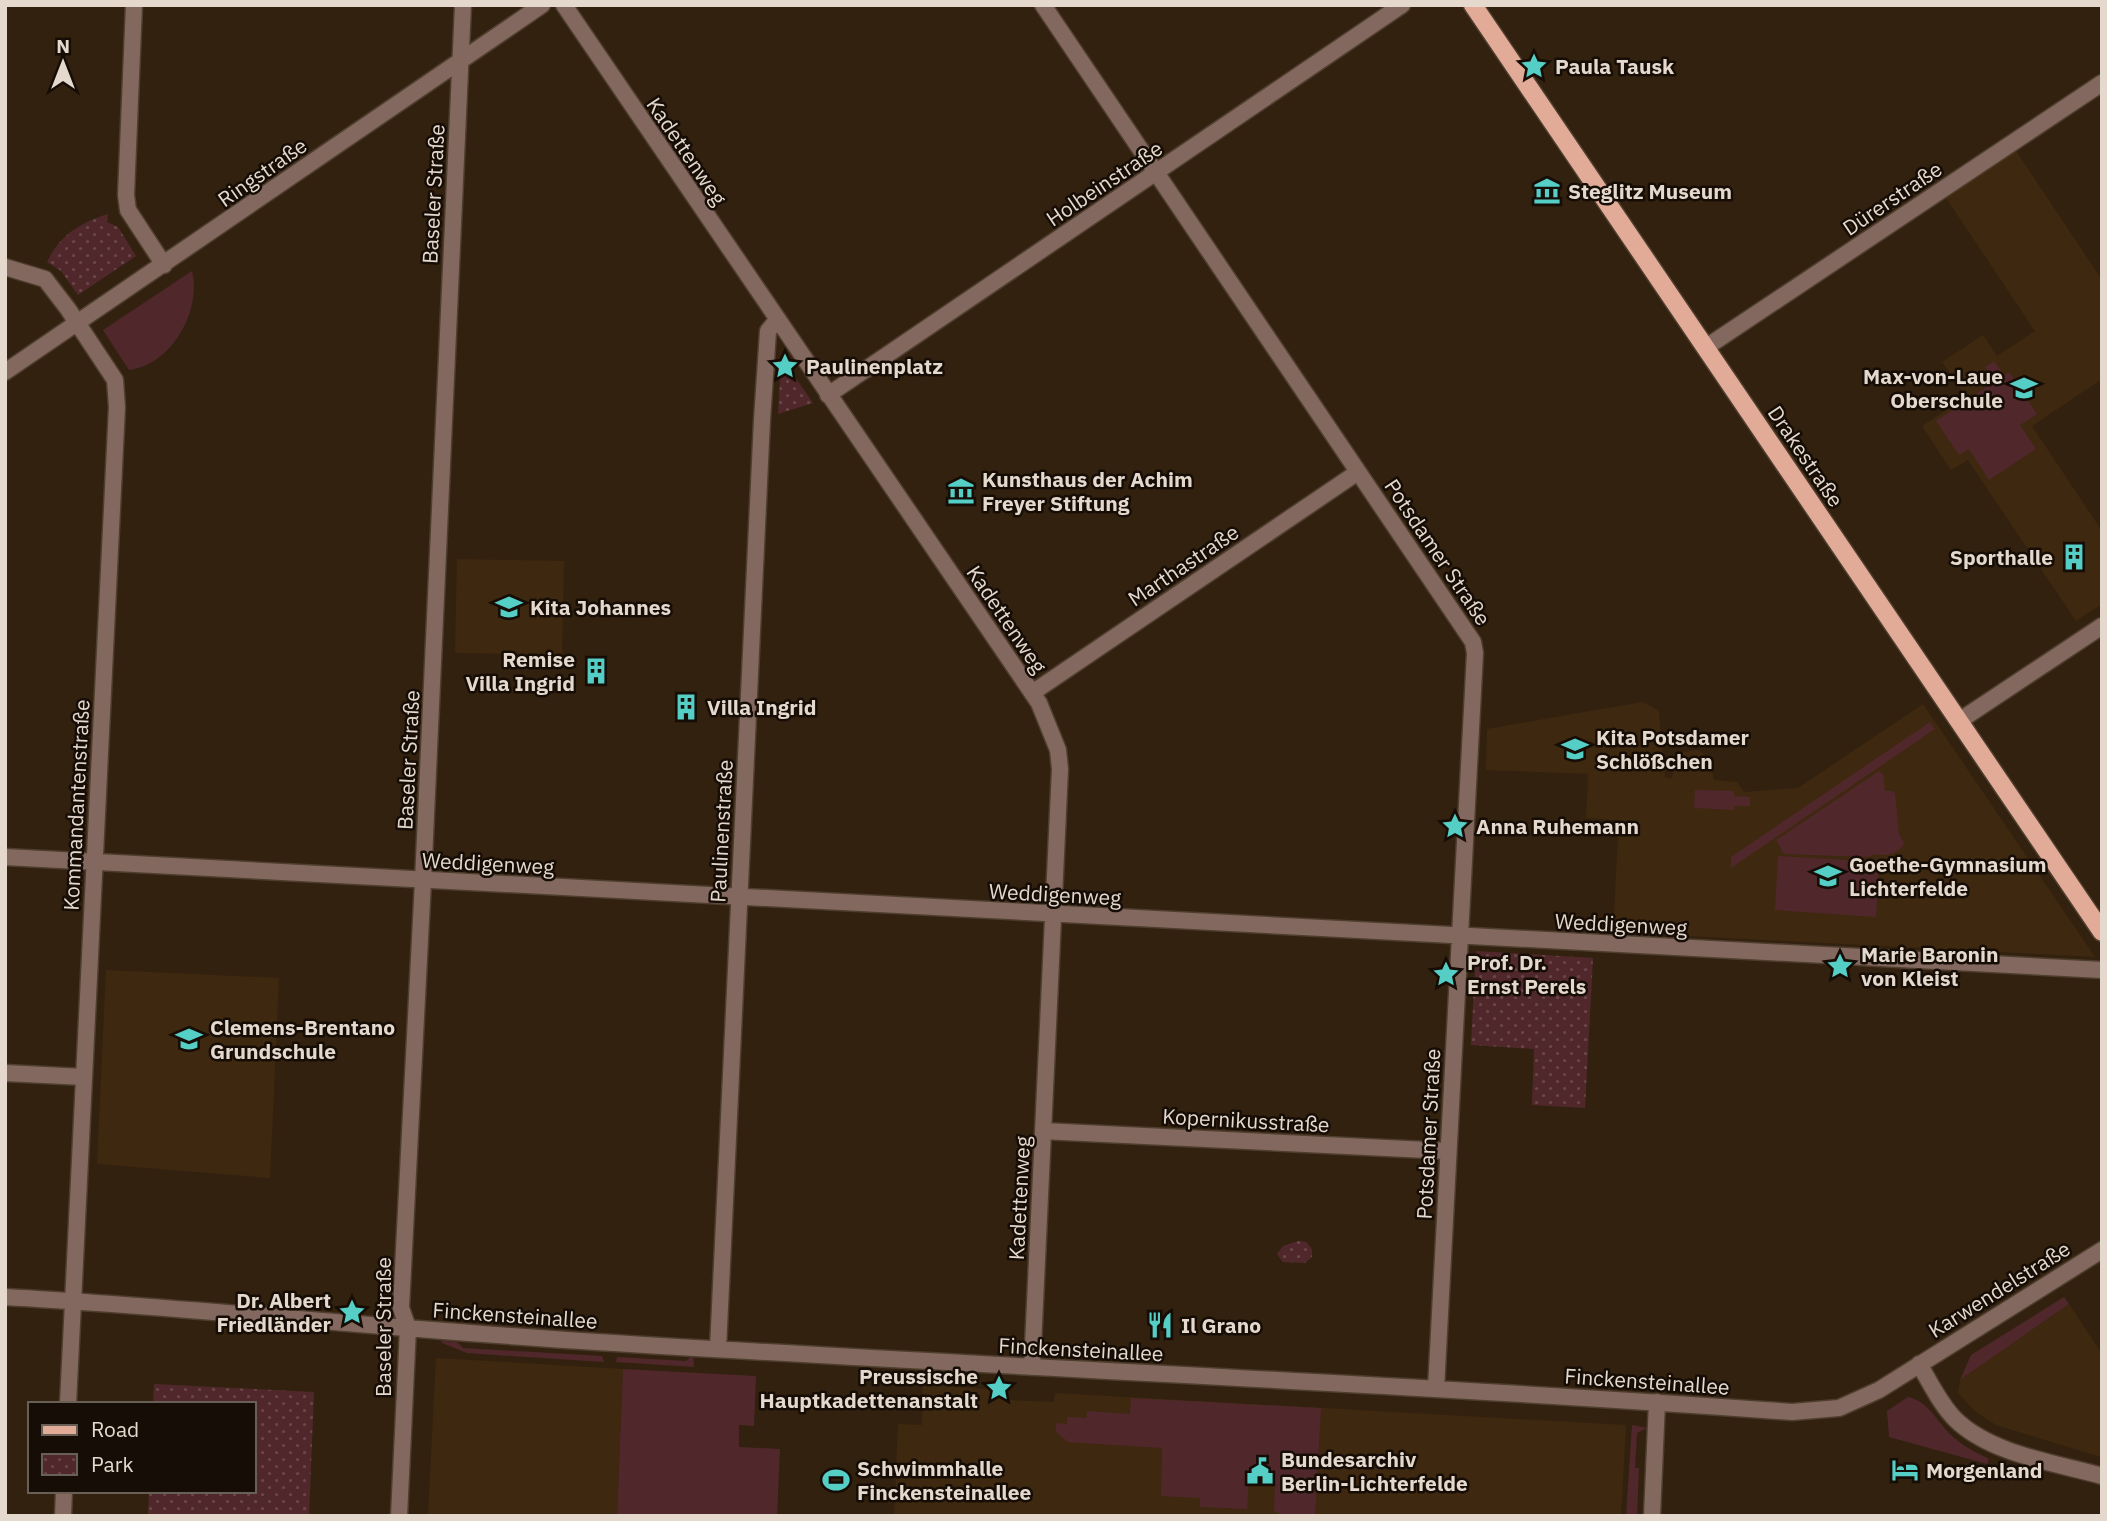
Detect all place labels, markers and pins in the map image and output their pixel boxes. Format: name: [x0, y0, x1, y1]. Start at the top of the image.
place icon: Paula Tausk: [1519, 51, 1549, 81]
place label: Paula Tausk: [1555, 52, 1675, 80]
museum icon: Steglitz Museum: [1532, 176, 1562, 206]
place label: Steglitz Museum: [1568, 177, 1732, 205]
place icon: Paulinenplatz: [770, 351, 800, 381]
place label: Paulinenplatz: [806, 352, 943, 380]
place label: Max-von-Laue Oberschule: [1863, 362, 2003, 414]
school or university icon: Max-von-Laue Oberschule: [2009, 373, 2039, 403]
place label: Kunsthaus der Achim Freyer Stiftung: [982, 465, 1193, 517]
museum icon: Kunsthaus der Achim Freyer Stiftung: [946, 476, 976, 506]
building icon: Sporthalle: [2059, 542, 2089, 572]
place label: Sporthalle: [1950, 543, 2053, 571]
school or university icon: Kita Johannes: [494, 592, 524, 622]
place label: Kita Johannes: [530, 593, 671, 621]
place label: Remise Villa Ingrid: [465, 645, 575, 697]
building icon: Remise Villa Ingrid: [581, 656, 611, 686]
building icon: Villa Ingrid: [671, 692, 701, 722]
place label: Villa Ingrid: [707, 693, 817, 721]
place label: Kita Potsdamer Schlößchen: [1596, 723, 1750, 775]
school or university icon: Kita Potsdamer Schlößchen: [1560, 734, 1590, 764]
place icon: Anna Ruhemann: [1440, 811, 1470, 841]
place label: Anna Ruhemann: [1476, 812, 1639, 840]
place label: Goethe-Gymnasium Lichterfelde: [1849, 850, 2047, 902]
school or university icon: Goethe-Gymnasium Lichterfelde: [1813, 861, 1843, 891]
place label: Marie Baronin von Kleist: [1861, 940, 1999, 992]
place label: Prof. Dr. Ernst Perels: [1467, 948, 1586, 1000]
place icon: Marie Baronin von Kleist: [1825, 951, 1855, 981]
place icon: Prof. Dr. Ernst Perels: [1431, 959, 1461, 989]
place label: Clemens-Brentano Grundschule: [210, 1013, 395, 1065]
school or university icon: Clemens-Brentano Grundschule: [174, 1024, 204, 1054]
place label: Dr. Albert Friedländer: [216, 1286, 332, 1338]
place icon: Dr. Albert Friedländer: [337, 1297, 367, 1327]
restaurant icon: Il Grano: [1145, 1310, 1175, 1340]
place label: Il Grano: [1181, 1311, 1261, 1339]
place label: Preussische Hauptkadettenanstalt: [760, 1362, 978, 1414]
place icon: Preussische Hauptkadettenanstalt: [984, 1373, 1014, 1403]
place label: Bundesarchiv Berlin-Lichterfelde: [1281, 1445, 1468, 1497]
place label: Schwimmhalle Finckensteinallee: [857, 1454, 1032, 1506]
hotel icon: Morgenland: [1890, 1455, 1920, 1485]
public building icon: Bundesarchiv Berlin-Lichterfelde: [1245, 1456, 1275, 1486]
place label: Morgenland: [1926, 1456, 2043, 1484]
sports icon: Schwimmhalle Finckensteinallee: [821, 1465, 851, 1495]

